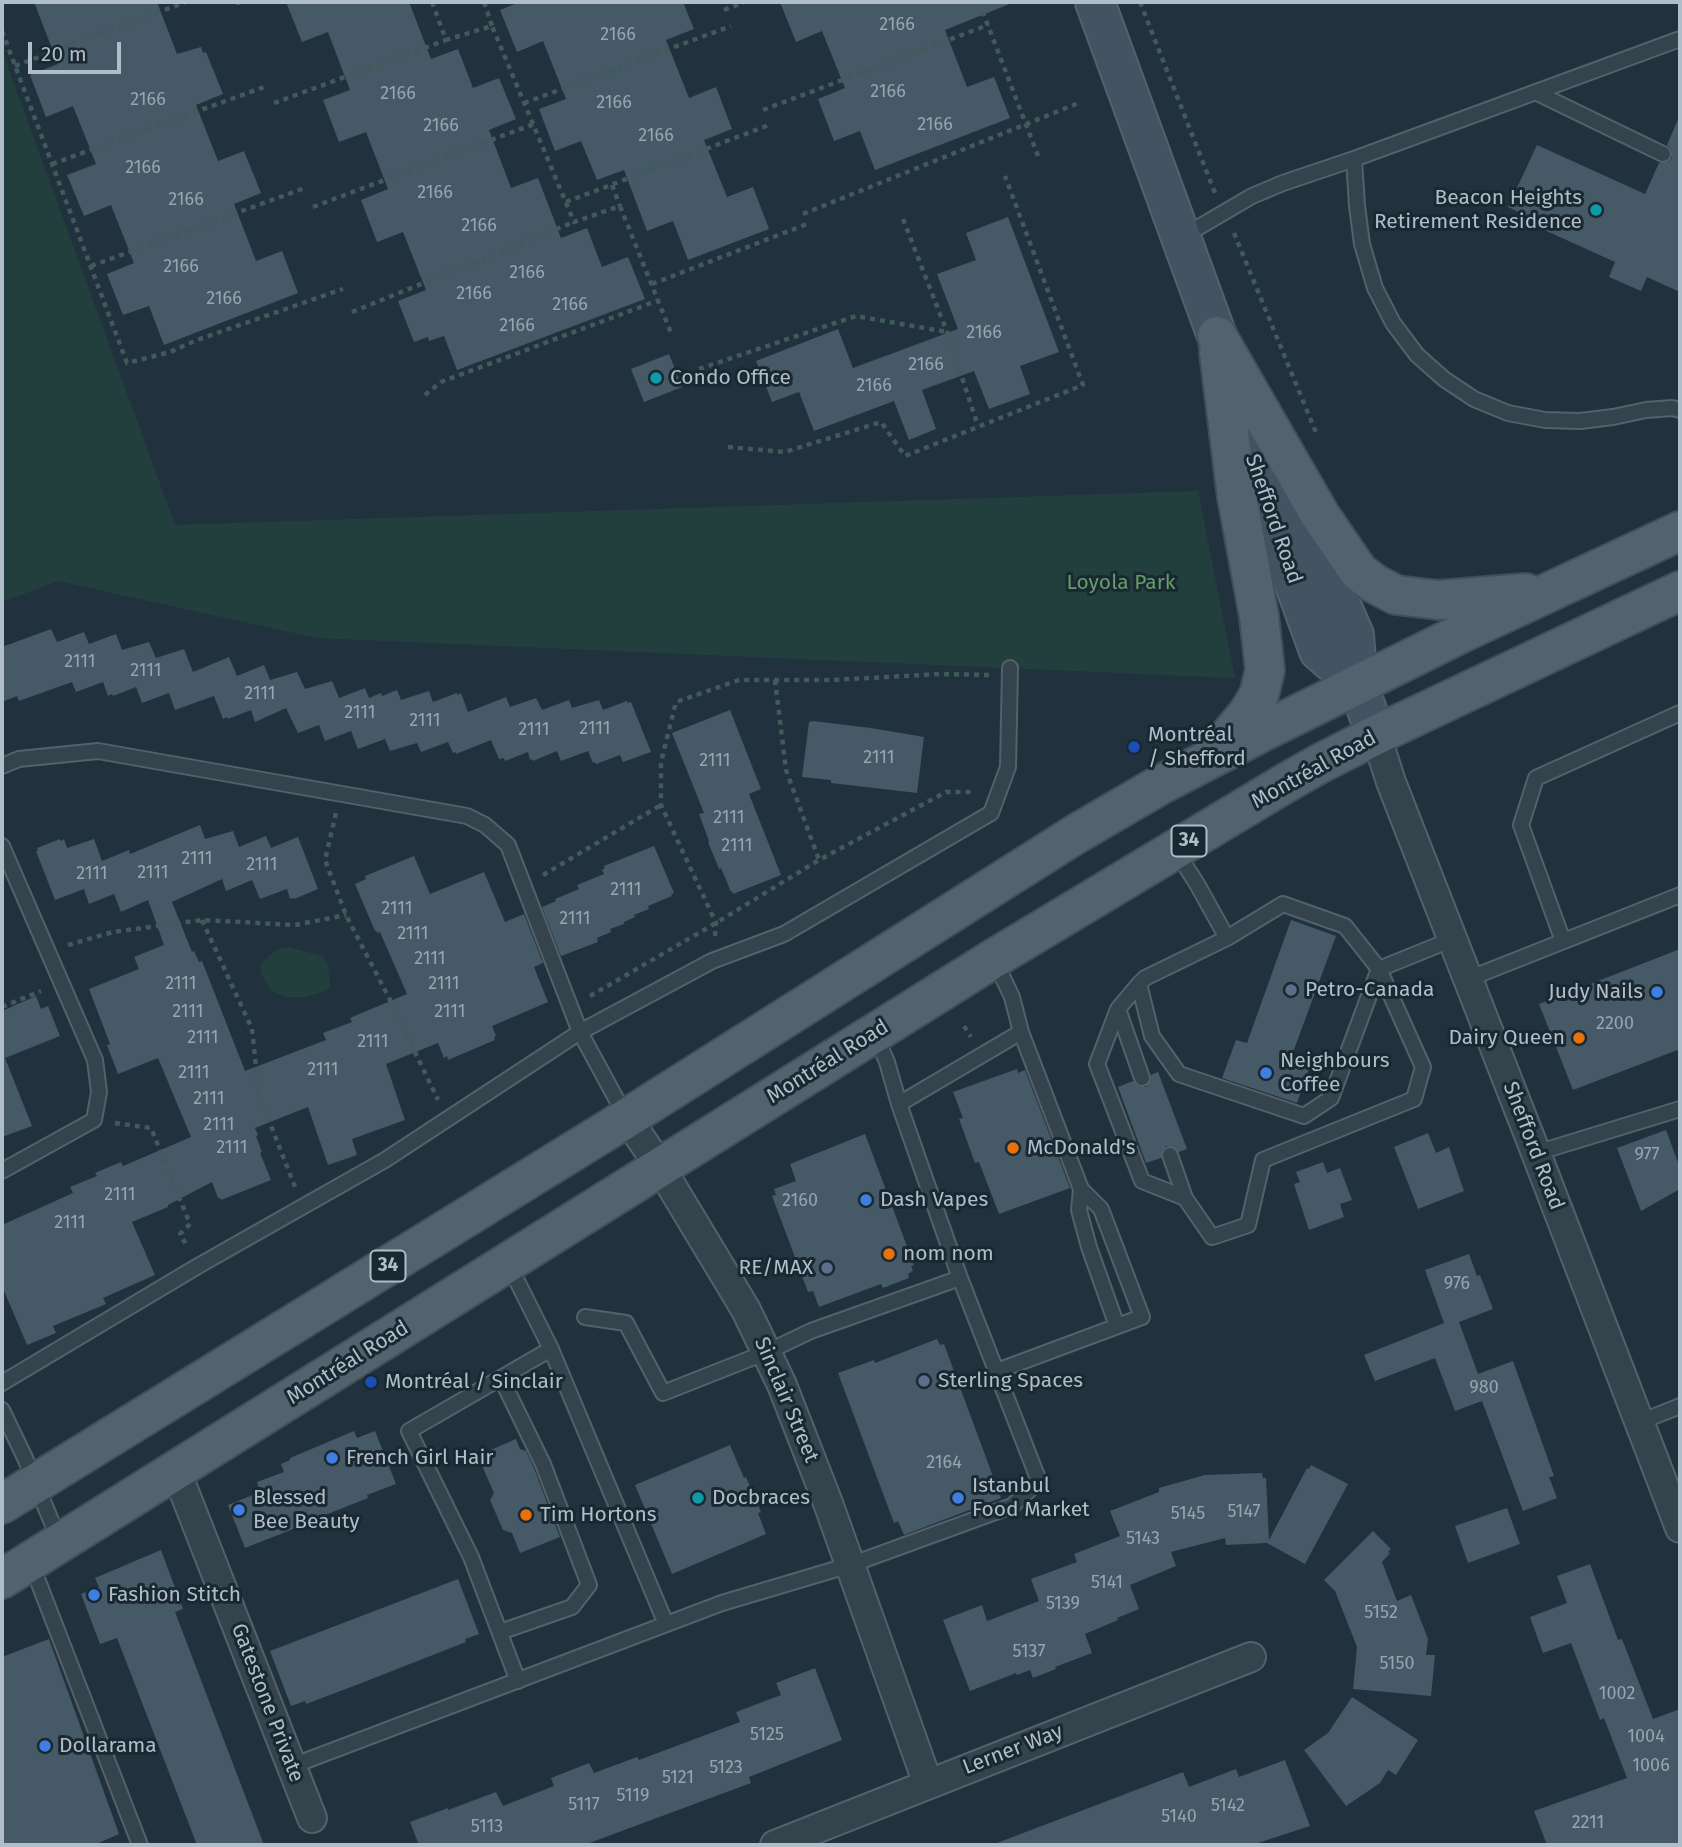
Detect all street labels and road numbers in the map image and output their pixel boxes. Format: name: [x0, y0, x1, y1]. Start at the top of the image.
street label: Shefford Road: [1239, 451, 1307, 587]
street label: Montréal Road: [1247, 725, 1381, 815]
road number: 34: [1172, 826, 1206, 856]
street label: Montréal Road: [763, 1015, 893, 1109]
street label: Shefford Road: [1497, 1078, 1569, 1214]
road number: 34: [370, 1250, 406, 1282]
street label: Montréal Road: [283, 1316, 413, 1410]
street label: Sinclair Street: [748, 1334, 824, 1466]
street label: Gatestone Private: [225, 1620, 309, 1786]
street label: Lerner Way: [959, 1719, 1067, 1781]

